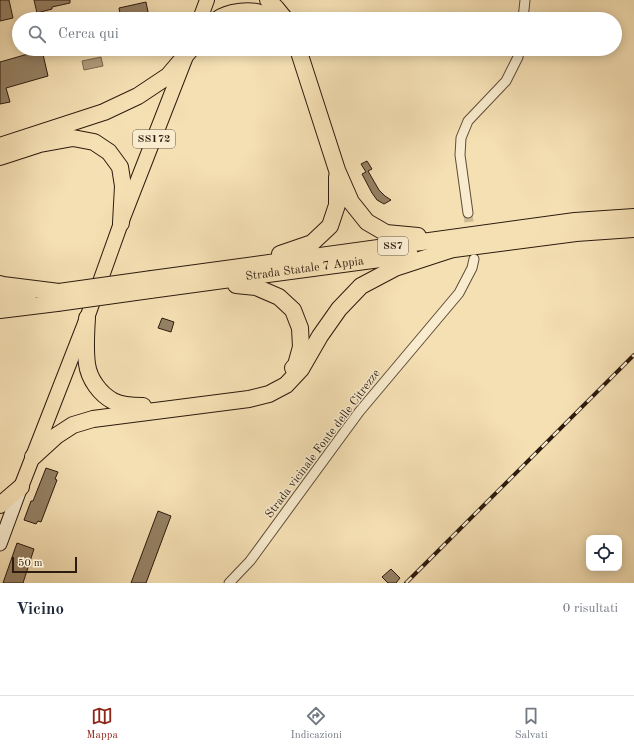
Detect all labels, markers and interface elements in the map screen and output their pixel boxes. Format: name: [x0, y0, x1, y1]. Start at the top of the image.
search box: [12, 12, 622, 56]
icon: search: [26, 23, 48, 45]
text: Cerca qui: [58, 27, 119, 42]
road number: SS172: [133, 130, 175, 148]
road number: SS7: [378, 237, 408, 255]
street label: Strada Statale 7 Appia: [245, 255, 364, 283]
street label: Strada vicinale Fonte delle Citrezze: [263, 367, 383, 521]
map controls: [586, 535, 622, 571]
button: locate: [586, 535, 622, 571]
scale bar: [12, 555, 77, 574]
text: 50 m: [18, 558, 43, 569]
text: Vicino: [16, 601, 64, 618]
text: 0 risultati: [563, 602, 618, 615]
tab: Mappa: [86, 705, 118, 743]
tab: Indicazioni: [291, 705, 342, 743]
tab: Salvati: [515, 705, 548, 743]

